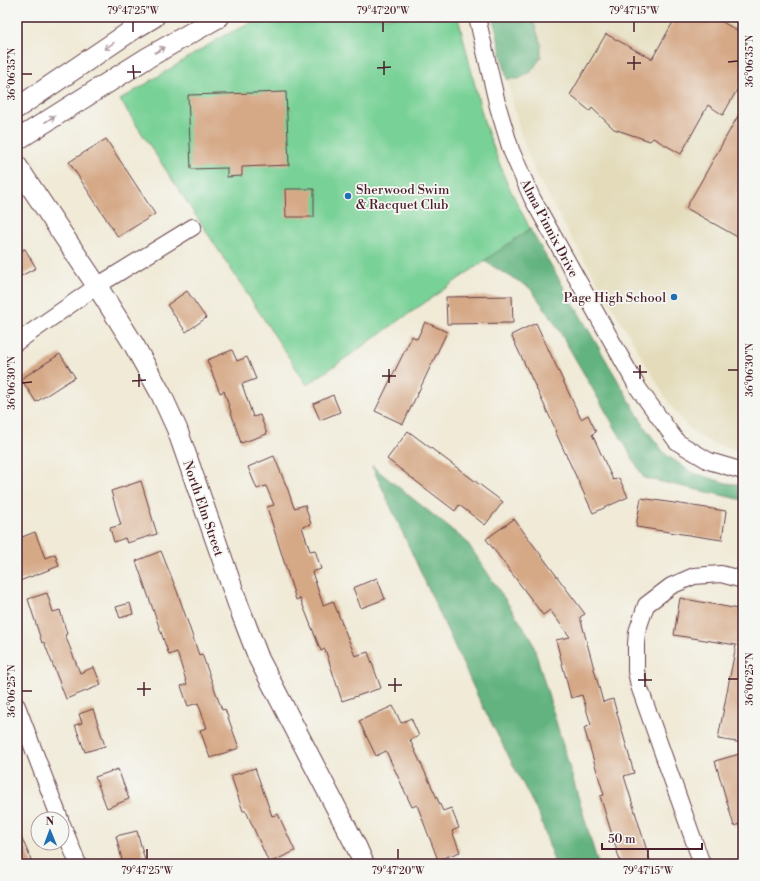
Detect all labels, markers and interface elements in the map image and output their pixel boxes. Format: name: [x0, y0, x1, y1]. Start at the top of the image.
text: 79°47'25"W: [107, 5, 160, 17]
text: 79°47'20"W: [357, 5, 410, 17]
text: 79°47'15"W: [609, 5, 660, 17]
text: 36°06'35"N: [744, 34, 756, 87]
one-way arrow: [103, 42, 115, 50]
one-way arrow: [154, 46, 166, 54]
text: 36°06'35"N: [6, 47, 18, 100]
one-way arrow: [44, 115, 55, 123]
street label: Alma Pinnix Drive: [516, 176, 582, 281]
place label: Sherwood Swim & Racquet Club: [356, 182, 450, 213]
marker: Sherwood Swim & Racquet Club: [343, 191, 353, 201]
place label: Page High School: [563, 290, 666, 306]
marker: Page High School: [669, 292, 679, 302]
text: 36°06'30"N: [744, 343, 756, 397]
text: 36°06'30"N: [6, 356, 18, 410]
street label: North Elm Street: [179, 458, 227, 559]
text: 36°06'25"N: [744, 652, 756, 705]
text: 36°06'25"N: [6, 664, 18, 717]
north arrow: [30, 811, 70, 851]
text: N: [45, 815, 55, 829]
scale bar: [602, 825, 702, 851]
text: 50 m: [608, 832, 636, 847]
text: 79°47'25"W: [121, 865, 174, 877]
text: 79°47'20"W: [372, 865, 425, 877]
text: 79°47'15"W: [623, 865, 674, 877]

